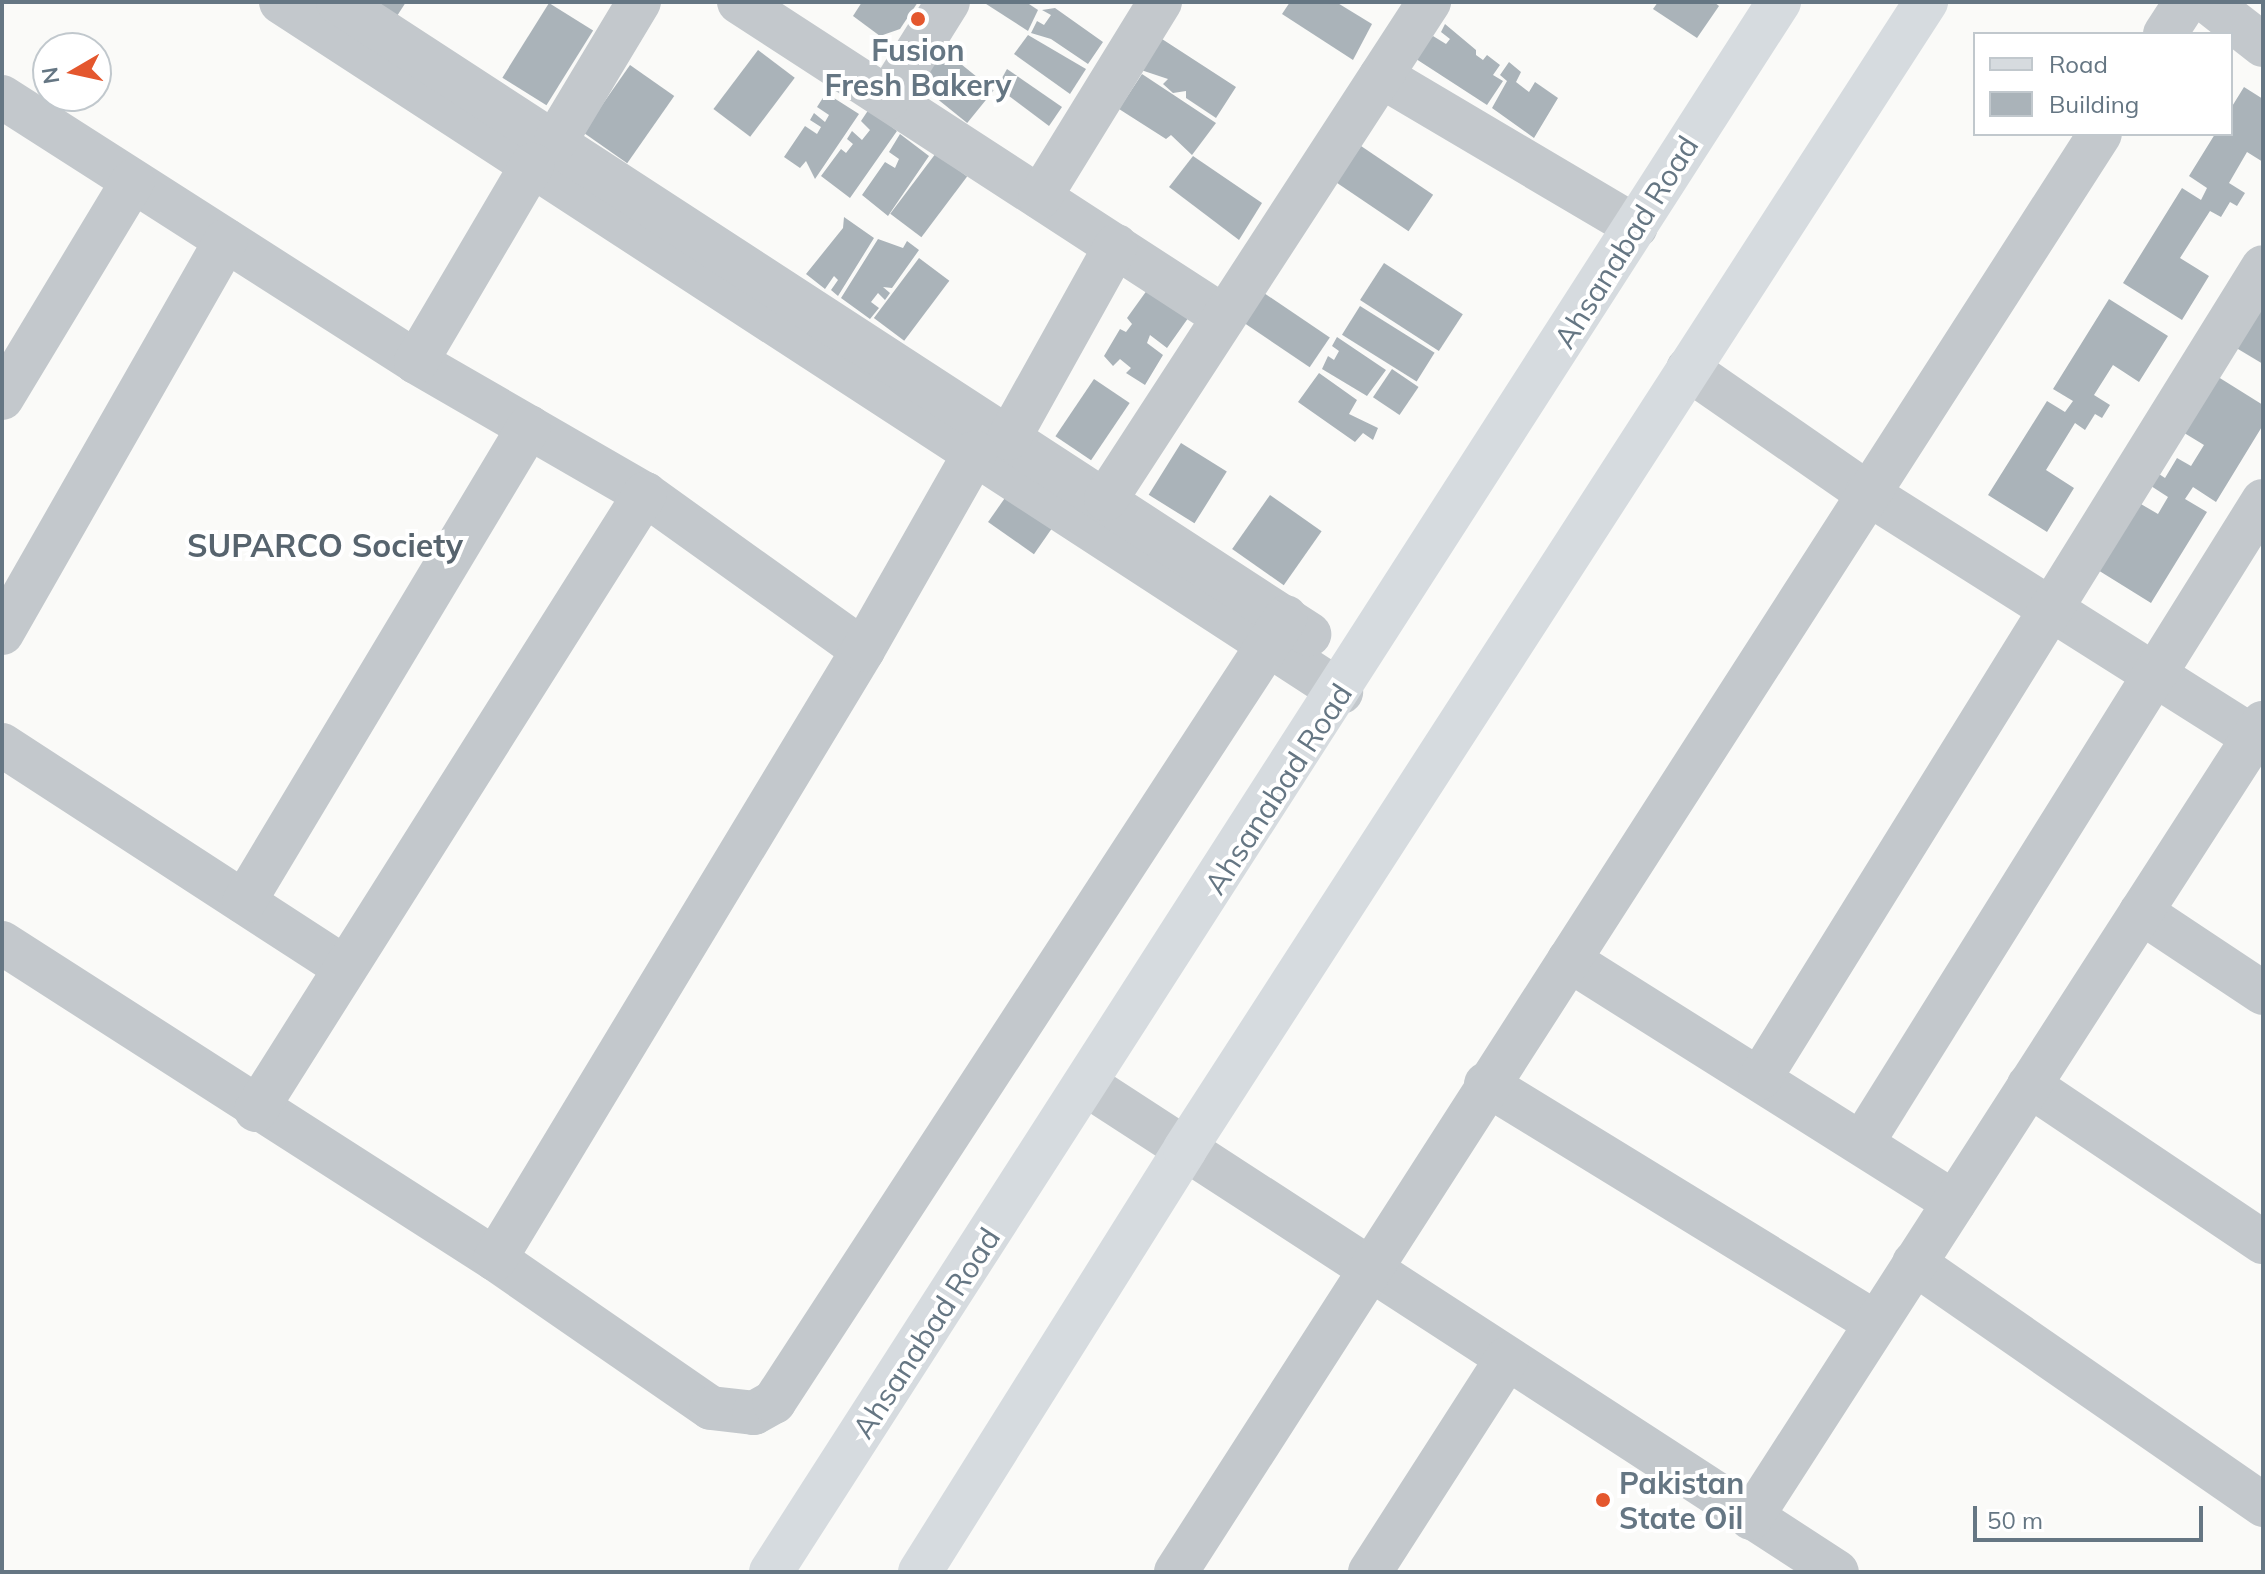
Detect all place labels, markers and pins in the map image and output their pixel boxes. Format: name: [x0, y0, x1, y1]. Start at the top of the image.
marker: Fusion Fresh Bakery: [909, 10, 927, 28]
place label: Fusion Fresh Bakery: [824, 32, 1012, 102]
place label: Pakistan State Oil: [1619, 1465, 1744, 1536]
marker: Pakistan State Oil: [1594, 1491, 1612, 1509]

